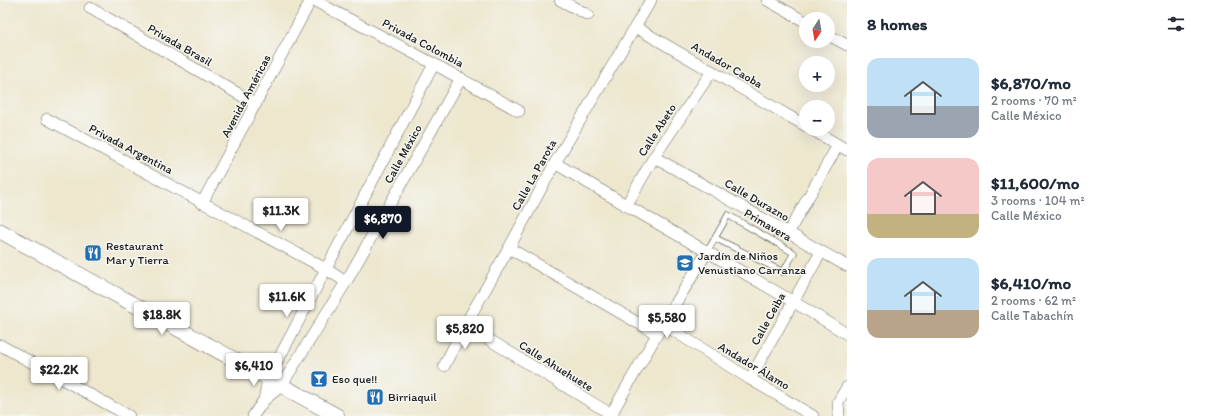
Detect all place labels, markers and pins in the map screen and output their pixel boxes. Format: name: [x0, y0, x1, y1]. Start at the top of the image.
pin: $11.3K: [248, 198, 314, 232]
pin: $6,870: [350, 206, 416, 240]
place label: Restaurant Mar y Tierra: [106, 239, 170, 267]
restaurant icon: Restaurant Mar y Tierra: [83, 243, 103, 263]
place label: Jardín de Niños Venustiano Carranza: [698, 249, 806, 277]
school or university icon: Jardín de Niños Venustiano Carranza: [675, 253, 695, 273]
pin: $11.6K: [254, 284, 320, 318]
pin: $18.8K: [129, 302, 195, 336]
pin: $5,580: [634, 305, 700, 339]
pin: $5,820: [432, 316, 498, 350]
pin: $6,410: [221, 353, 287, 387]
pin: $22.2K: [26, 357, 92, 391]
bar icon: Eso que!!: [309, 369, 329, 389]
place label: Eso que!!: [332, 372, 377, 386]
restaurant icon: Birriaquil: [365, 387, 385, 407]
place label: Birriaquil: [388, 390, 437, 404]

